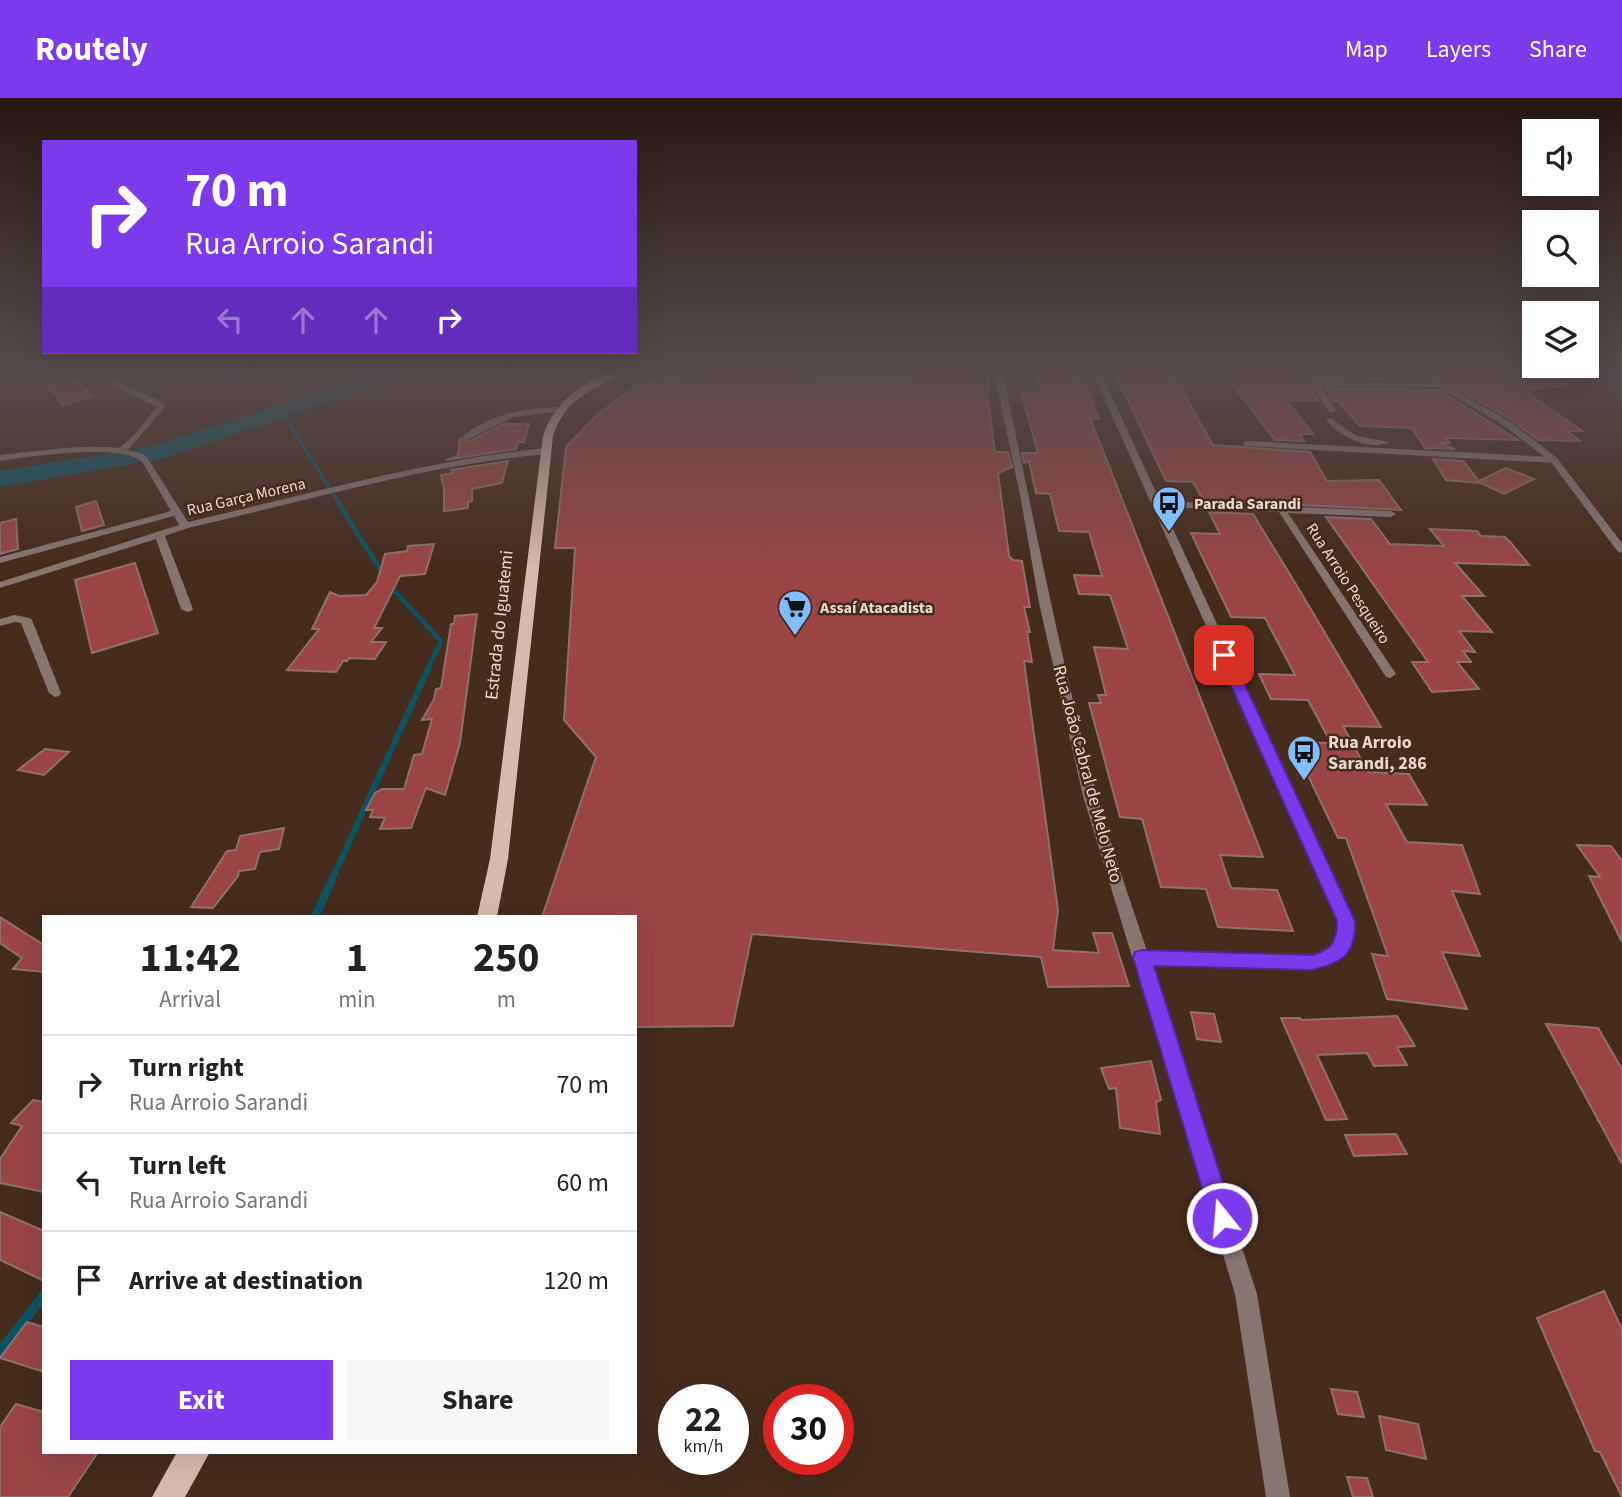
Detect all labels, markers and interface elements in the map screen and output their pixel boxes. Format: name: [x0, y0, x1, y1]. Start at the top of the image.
text: Routely: [35, 26, 148, 73]
text: Map: [1345, 32, 1388, 67]
text: Layers: [1426, 32, 1491, 67]
text: Share: [1529, 32, 1587, 67]
map controls: [1522, 119, 1599, 378]
button: sound: [1522, 119, 1599, 196]
text: 70 m: [185, 156, 289, 226]
icon: right: [70, 168, 161, 259]
button: search: [1522, 210, 1599, 287]
text: Rua Arroio Sarandi: [185, 221, 434, 267]
icon: left: [211, 301, 249, 339]
icon: ahead: [284, 301, 322, 339]
icon: ahead: [357, 301, 395, 339]
icon: right: [430, 301, 468, 339]
button: layers: [1522, 301, 1599, 378]
street label: Rua Garça Morena: [185, 473, 308, 521]
bus stop icon: Parada Sarandi: [1150, 484, 1188, 533]
place label: Parada Sarandi: [1194, 493, 1301, 515]
street label: Rua Arroio Pesqueiro: [1301, 519, 1396, 648]
street label: Estrada do Iguatemi: [479, 549, 520, 701]
supermarket icon: Assaí Atacadista: [776, 588, 814, 637]
place label: Assaí Atacadista: [819, 597, 933, 619]
pin: [1194, 625, 1254, 685]
icon: arrive: [1205, 636, 1243, 674]
street label: Rua João Cabral de Melo Neto: [1046, 663, 1129, 886]
place label: Rua Arroio Sarandi, 286: [1328, 730, 1427, 776]
bus stop icon: Rua Arroio Sarandi, 286: [1285, 733, 1323, 782]
text: 11:42: [139, 928, 241, 988]
text: 1: [346, 928, 368, 988]
text: 250: [473, 928, 540, 988]
text: Arrival: [159, 983, 221, 1016]
text: min: [338, 983, 376, 1016]
text: m: [497, 983, 516, 1016]
text: Turn right: [129, 1049, 244, 1086]
icon: right: [70, 1065, 108, 1103]
text: 70 m: [556, 1066, 609, 1103]
text: Rua Arroio Sarandi: [129, 1086, 308, 1119]
text: Turn left: [129, 1147, 226, 1184]
icon: left: [70, 1163, 108, 1201]
text: 60 m: [556, 1164, 609, 1201]
position arrow: [1185, 1181, 1259, 1255]
text: Rua Arroio Sarandi: [129, 1184, 308, 1217]
icon: arrive: [70, 1261, 108, 1299]
text: Arrive at destination: [129, 1262, 363, 1299]
text: 120 m: [543, 1262, 609, 1299]
button: Exit: [70, 1360, 333, 1440]
button: Share: [347, 1360, 609, 1440]
speed limit sign: 30: [763, 1384, 854, 1475]
text: 22: [685, 1395, 722, 1445]
text: km/h: [684, 1434, 723, 1459]

